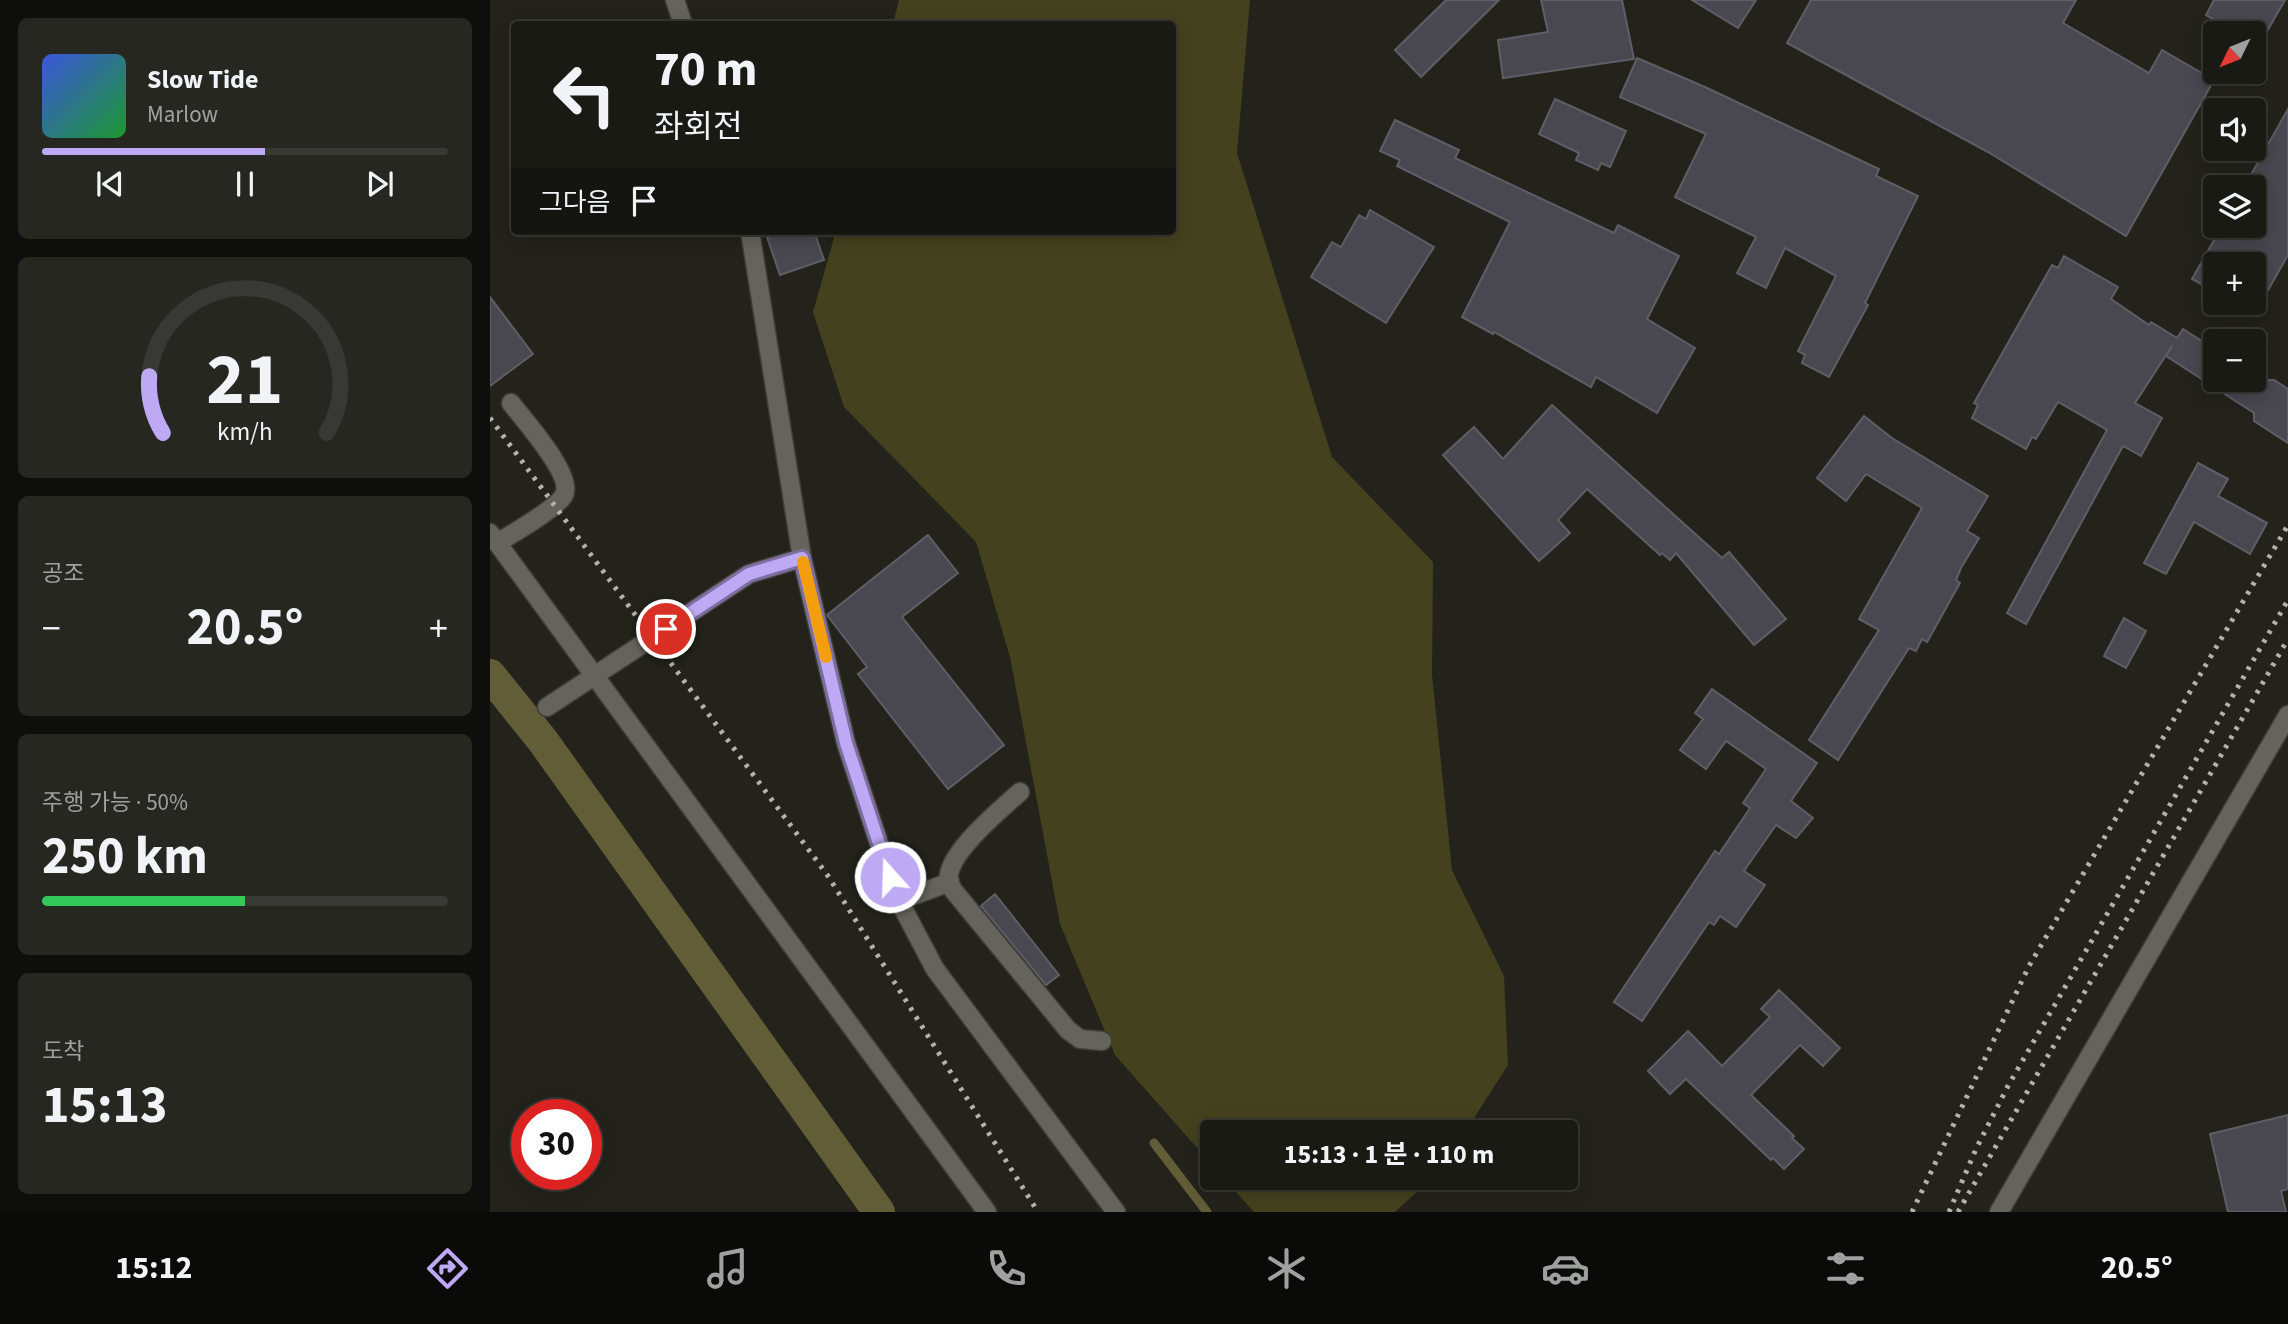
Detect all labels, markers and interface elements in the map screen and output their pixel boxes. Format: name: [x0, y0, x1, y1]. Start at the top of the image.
north arrow: [2203, 21, 2266, 84]
map controls: [2203, 21, 2266, 392]
text: 70 m: [654, 35, 758, 105]
icon: left: [539, 49, 630, 140]
text: Slow Tide: [147, 61, 258, 98]
text: Marlow: [147, 98, 218, 131]
button: sound: [2203, 98, 2266, 161]
text: 좌회전: [654, 104, 742, 150]
icon: previous: [91, 165, 129, 203]
icon: pause: [226, 165, 264, 203]
icon: next: [361, 165, 399, 203]
button: layers: [2203, 175, 2266, 238]
icon: arrive: [625, 182, 663, 220]
text: 그다음: [539, 184, 611, 221]
button: +: [2203, 252, 2266, 315]
text: 21: [207, 329, 283, 433]
button: −: [2203, 329, 2266, 392]
text: km/h: [217, 414, 273, 450]
text: 공조: [42, 557, 84, 590]
text: 20.5°: [187, 591, 303, 665]
pin: [636, 599, 696, 659]
text: −: [42, 602, 61, 656]
text: +: [429, 602, 448, 656]
icon: arrive: [647, 610, 685, 648]
text: 주행 가능 · 50%: [42, 786, 188, 819]
text: 250 km: [42, 820, 208, 894]
position arrow: [853, 840, 927, 914]
text: 도착: [42, 1035, 84, 1068]
text: 15:13: [42, 1069, 167, 1143]
speed limit sign: 30: [511, 1099, 602, 1190]
text: 15:13 · 1 분 · 110 m: [1284, 1136, 1494, 1173]
icon: directions: [423, 1244, 472, 1293]
icon: music: [703, 1244, 752, 1293]
icon: phone: [982, 1244, 1031, 1293]
icon: climate: [1262, 1244, 1311, 1293]
icon: car: [1541, 1244, 1590, 1293]
icon: filters: [1821, 1244, 1870, 1293]
text: 15:12: [115, 1245, 192, 1291]
text: 20.5°: [2101, 1245, 2173, 1291]

